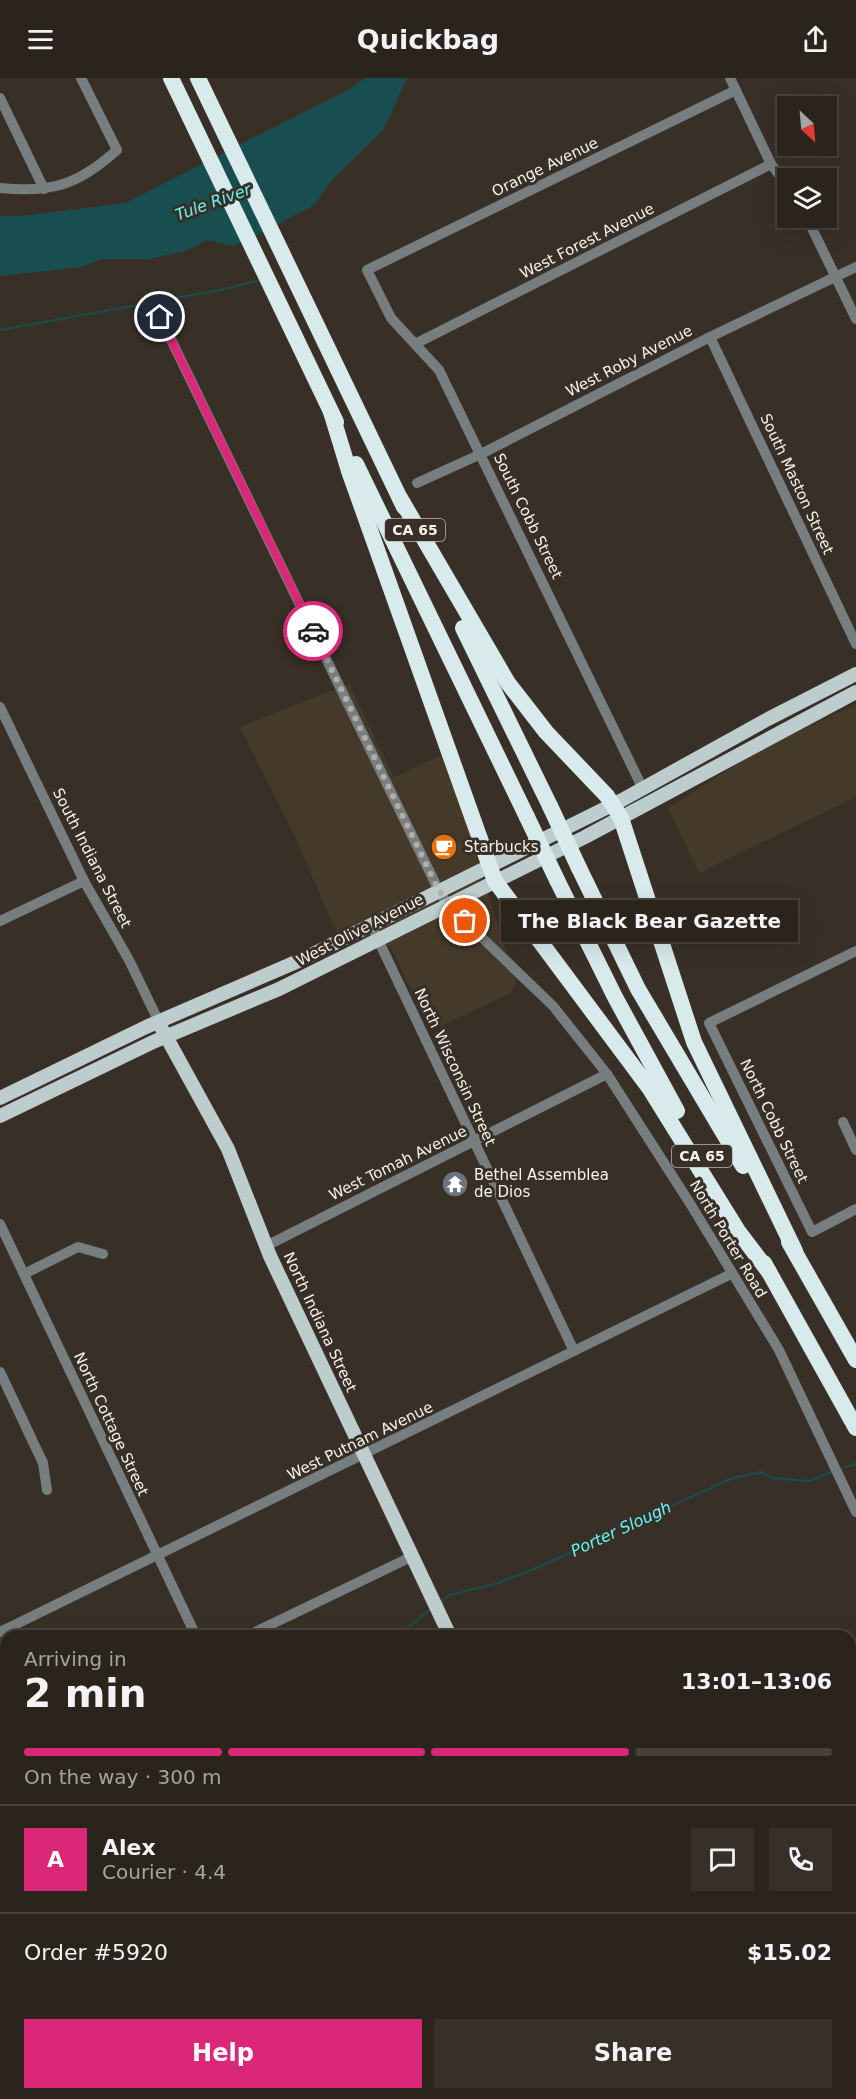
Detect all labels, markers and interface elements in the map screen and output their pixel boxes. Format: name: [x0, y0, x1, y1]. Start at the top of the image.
icon: menu: [24, 23, 57, 56]
icon: share: [799, 23, 832, 56]
text: Quickbag: [357, 24, 499, 55]
north arrow: [777, 96, 837, 156]
map controls: [777, 96, 837, 228]
street label: Orange Avenue: [489, 134, 601, 200]
button: layers: [777, 168, 837, 228]
water label: Tule River: [173, 179, 255, 224]
street label: West Forest Avenue: [517, 199, 657, 283]
pin: [134, 291, 185, 342]
icon: home: [143, 300, 176, 333]
street label: West Roby Avenue: [563, 321, 695, 401]
street label: South Maston Street: [756, 411, 838, 557]
street label: South Cobb Street: [490, 450, 566, 582]
road number: CA 65: [385, 519, 445, 541]
courier: [283, 601, 343, 661]
icon: car: [297, 615, 330, 648]
street label: South Indiana Street: [49, 785, 135, 931]
cafe icon: Starbucks: [429, 832, 459, 862]
place label: Starbucks: [464, 838, 539, 856]
street label: West Olive Avenue: [293, 890, 427, 970]
pin: [439, 895, 490, 946]
callout: The Black Bear Gazette: [501, 900, 798, 942]
icon: bag: [448, 904, 481, 937]
text: The Black Bear Gazette: [518, 909, 781, 933]
street label: North Wisconsin Street: [411, 985, 500, 1149]
street label: North Cobb Street: [736, 1056, 812, 1186]
street label: West Tomah Avenue: [326, 1122, 470, 1204]
road number: CA 65: [672, 1145, 732, 1167]
place label: Bethel Assemblea de Dios: [474, 1166, 609, 1201]
temple icon: Bethel Assemblea de Dios: [440, 1169, 470, 1199]
street label: North Porter Road: [686, 1177, 770, 1301]
street label: North Indiana Street: [280, 1249, 360, 1395]
street label: North Cottage Street: [70, 1349, 152, 1499]
street label: West Putnam Avenue: [284, 1398, 436, 1484]
water label: Porter Slough: [568, 1497, 674, 1561]
text: Arriving in: [24, 1647, 127, 1671]
text: 13:01–13:06: [681, 1669, 832, 1694]
text: 2 min: [24, 1671, 146, 1716]
text: On the way · 300 m: [24, 1765, 222, 1789]
button: chat: [691, 1828, 754, 1891]
button: phone: [769, 1828, 832, 1891]
text: Alex: [102, 1835, 156, 1860]
text: A: [47, 1847, 64, 1872]
text: Courier · 4.4: [102, 1860, 226, 1884]
text: Order #5920: [24, 1940, 168, 1965]
text: $15.02: [747, 1940, 832, 1965]
button: Help: [24, 2019, 422, 2088]
button: Share: [434, 2019, 832, 2088]

